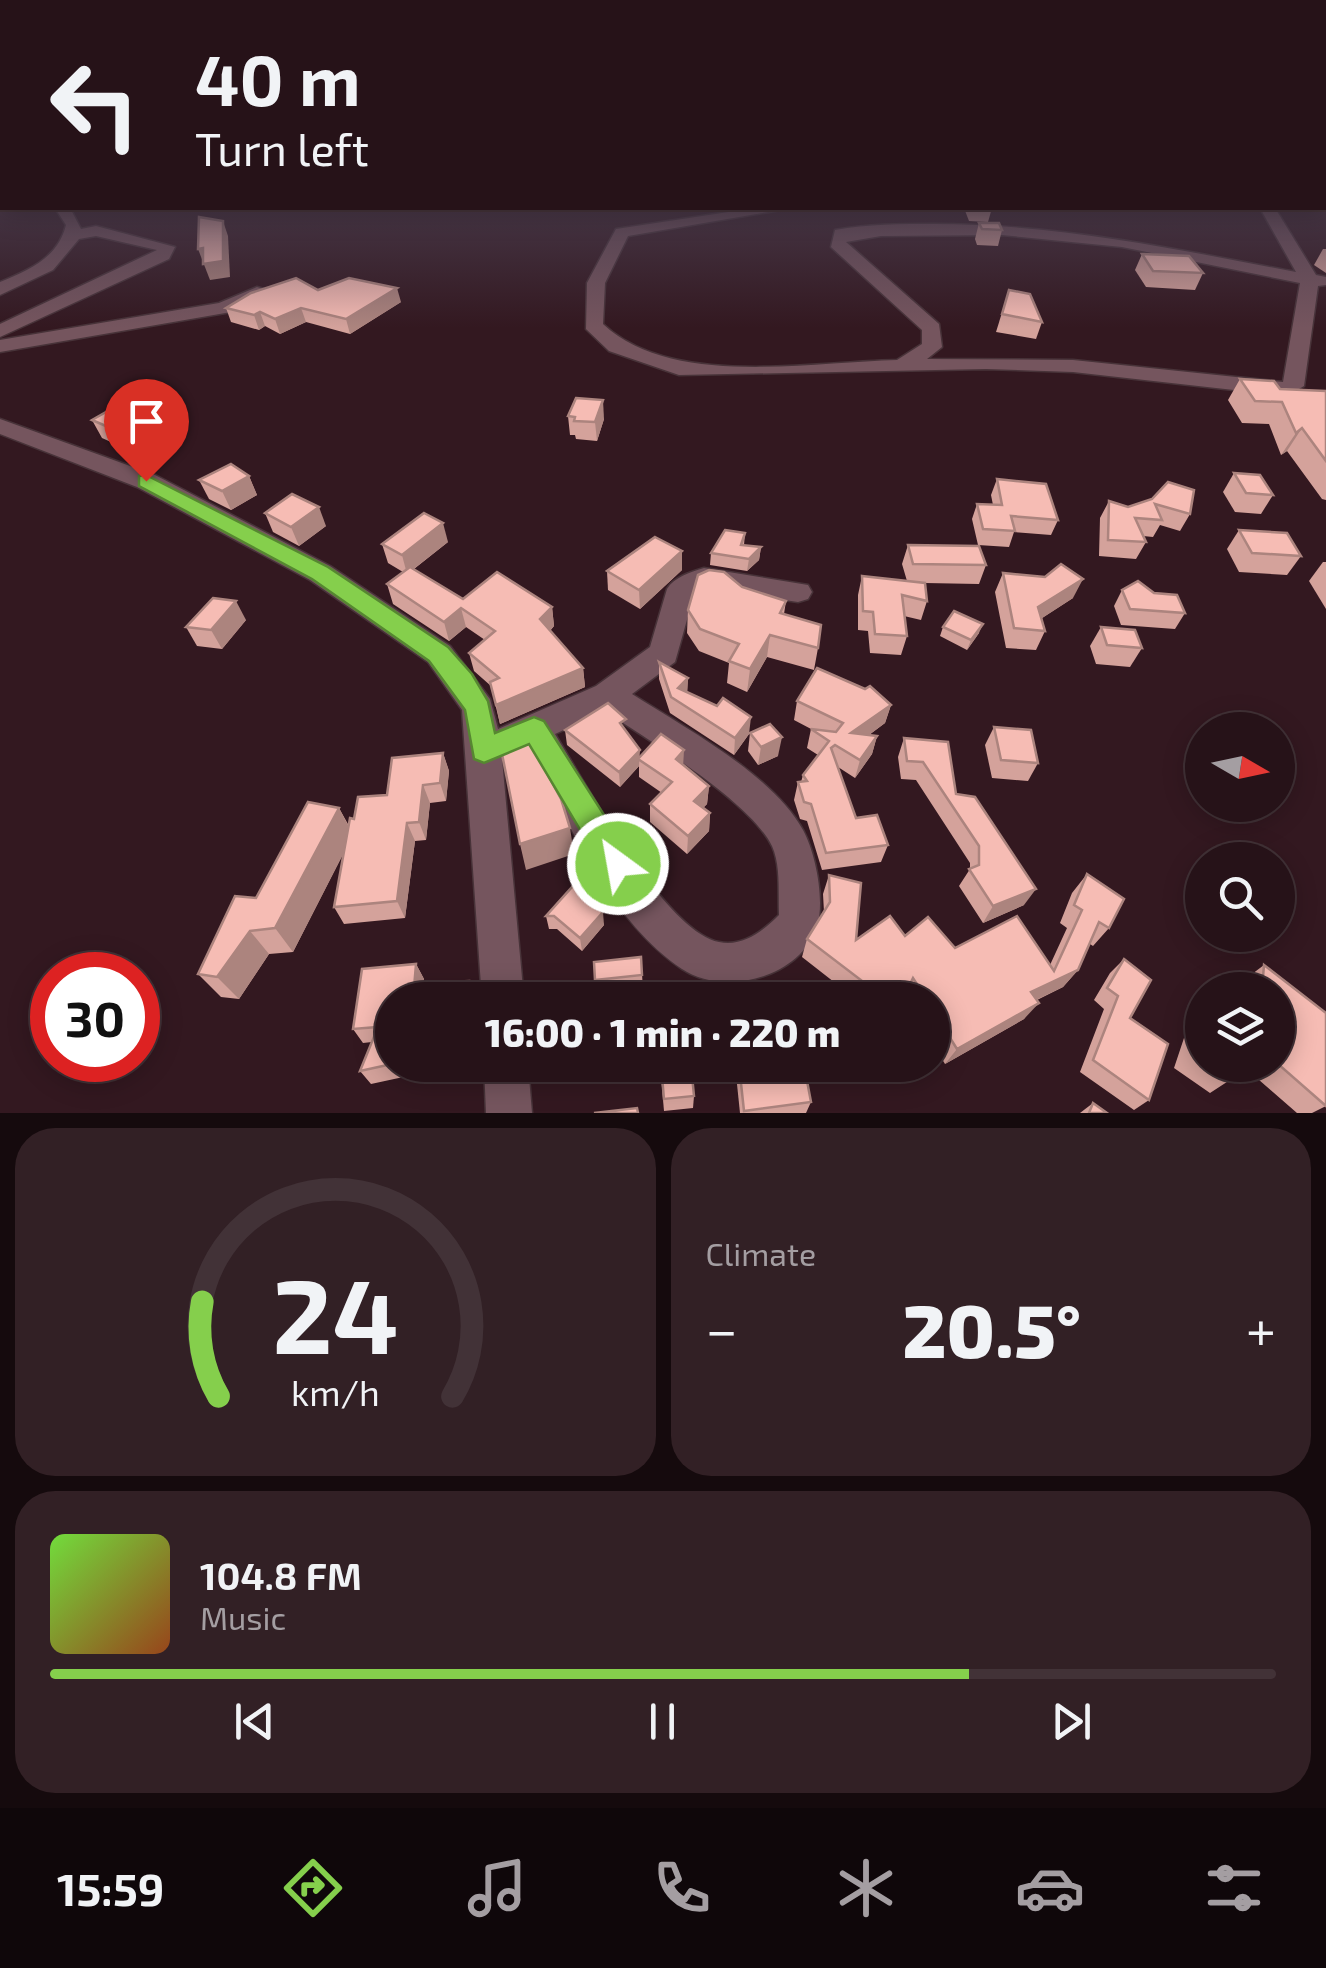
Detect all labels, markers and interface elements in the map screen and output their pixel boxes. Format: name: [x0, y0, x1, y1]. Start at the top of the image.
text: 40 m: [195, 36, 361, 120]
icon: left: [30, 40, 160, 170]
text: Turn left: [195, 121, 369, 175]
pin: [104, 379, 189, 482]
icon: arrive: [119, 394, 174, 449]
north arrow: [1185, 712, 1295, 822]
map controls: [1185, 712, 1295, 1082]
position arrow: [566, 812, 670, 916]
button: search: [1185, 842, 1295, 952]
speed limit sign: 30: [30, 952, 160, 1082]
button: layers: [1185, 972, 1295, 1082]
text: 16:00 · 1 min · 220 m: [485, 1009, 840, 1055]
text: Climate: [706, 1234, 816, 1272]
text: 24: [272, 1250, 399, 1375]
text: 20.5°: [902, 1283, 1081, 1373]
text: −: [706, 1295, 738, 1361]
text: +: [1246, 1295, 1276, 1361]
text: km/h: [291, 1370, 380, 1413]
text: 104.8 FM: [200, 1552, 362, 1598]
text: Music: [200, 1598, 286, 1636]
icon: previous: [227, 1694, 282, 1749]
icon: pause: [635, 1694, 690, 1749]
icon: next: [1044, 1694, 1099, 1749]
icon: directions: [278, 1853, 348, 1923]
icon: music: [462, 1853, 532, 1923]
icon: phone: [647, 1853, 717, 1923]
icon: climate: [831, 1853, 901, 1923]
icon: car: [1015, 1853, 1085, 1923]
icon: filters: [1199, 1853, 1269, 1923]
text: 15:59: [57, 1861, 164, 1915]

